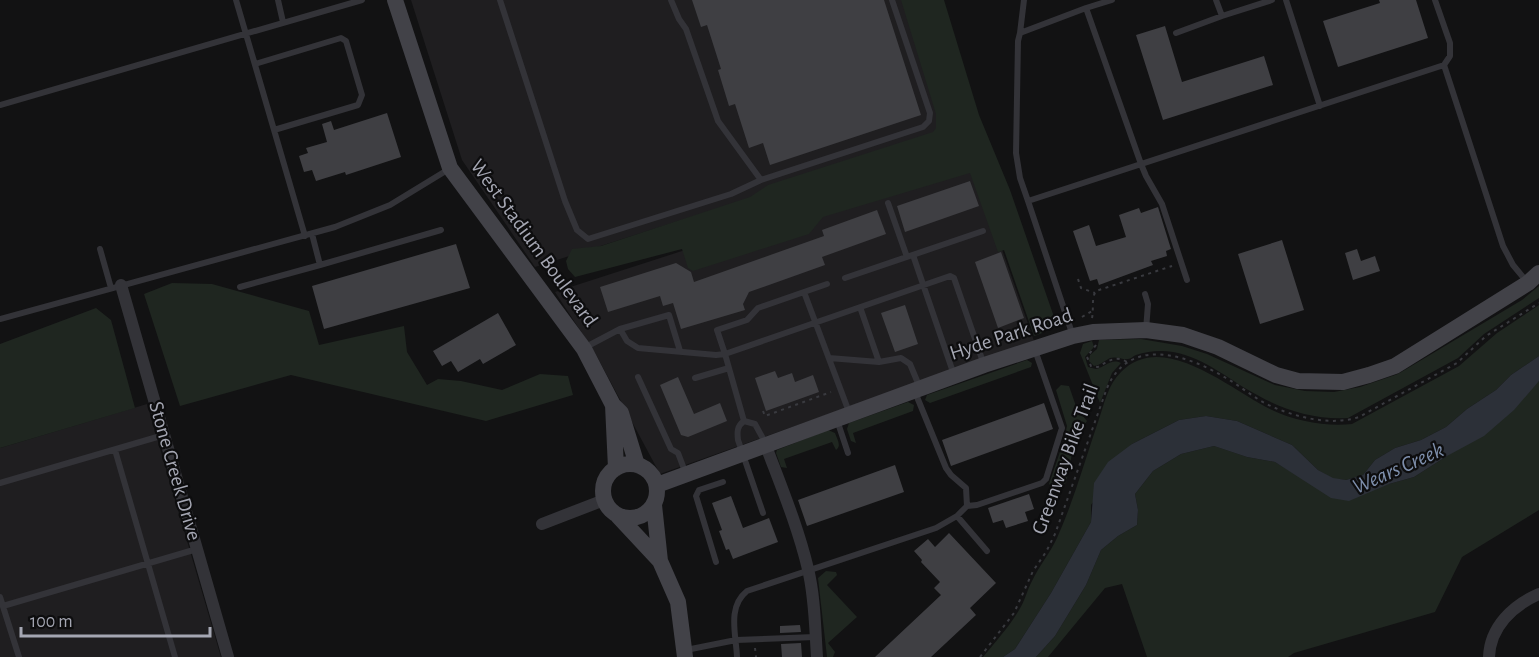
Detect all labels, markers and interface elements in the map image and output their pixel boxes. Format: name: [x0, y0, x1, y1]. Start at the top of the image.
street label: West Stadium Boulevard: [466, 155, 602, 331]
street label: Hyde Park Road: [947, 304, 1075, 364]
street label: Greenway Bike Trail: [1028, 381, 1102, 537]
street label: Stone Creek Drive: [145, 399, 205, 543]
water label: Wears Creek: [1349, 438, 1447, 498]
scale bar: [21, 600, 210, 638]
text: 100 m: [30, 613, 73, 631]

